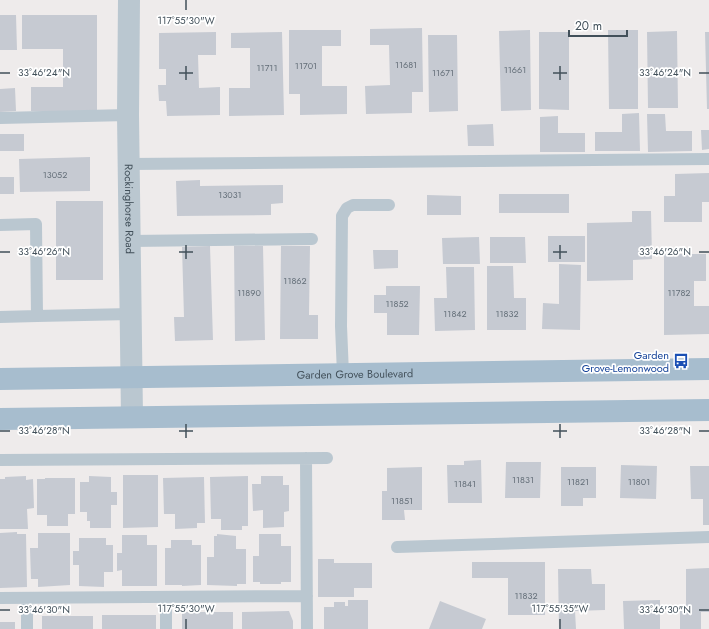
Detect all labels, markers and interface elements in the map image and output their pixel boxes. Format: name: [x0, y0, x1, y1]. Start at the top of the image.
scale bar: [569, 12, 627, 38]
text: 117°55'30"W: [157, 13, 215, 28]
text: 20 m: [575, 17, 602, 35]
house number: 11681: [395, 58, 417, 71]
house number: 11701: [295, 59, 317, 72]
house number: 11711: [257, 61, 277, 74]
house number: 11661: [504, 63, 526, 76]
text: 33°46'24"N: [18, 65, 70, 80]
text: 33°46'24"N: [639, 65, 691, 80]
house number: 11671: [432, 66, 454, 79]
street label: Rockinghorse Road: [121, 164, 138, 254]
house number: 13052: [43, 168, 67, 181]
house number: 13031: [218, 188, 242, 201]
text: 33°46'26"N: [18, 244, 70, 259]
text: 33°46'26"N: [639, 244, 691, 259]
house number: 11862: [283, 274, 307, 287]
house number: 11890: [237, 286, 261, 299]
house number: 11782: [668, 286, 690, 299]
house number: 11852: [385, 297, 409, 310]
house number: 11842: [443, 307, 467, 320]
house number: 11832: [495, 307, 519, 320]
place label: Garden Grove-Lemonwood: [582, 347, 669, 376]
bus stop icon: Garden Grove-Lemonwood: [672, 352, 690, 370]
street label: Garden Grove Boulevard: [297, 365, 413, 383]
text: 33°46'28"N: [18, 423, 70, 438]
text: 33°46'28"N: [639, 423, 691, 438]
house number: 11831: [512, 473, 534, 486]
house number: 11821: [567, 475, 589, 488]
house number: 11801: [628, 475, 650, 488]
house number: 11841: [454, 477, 476, 490]
house number: 11851: [391, 494, 413, 507]
house number: 11832: [514, 589, 538, 602]
text: 117°55'30"W: [157, 601, 215, 616]
text: 117°55'35"W: [532, 601, 589, 616]
text: 33°46'30"N: [18, 602, 70, 617]
text: 33°46'30"N: [639, 602, 691, 617]

